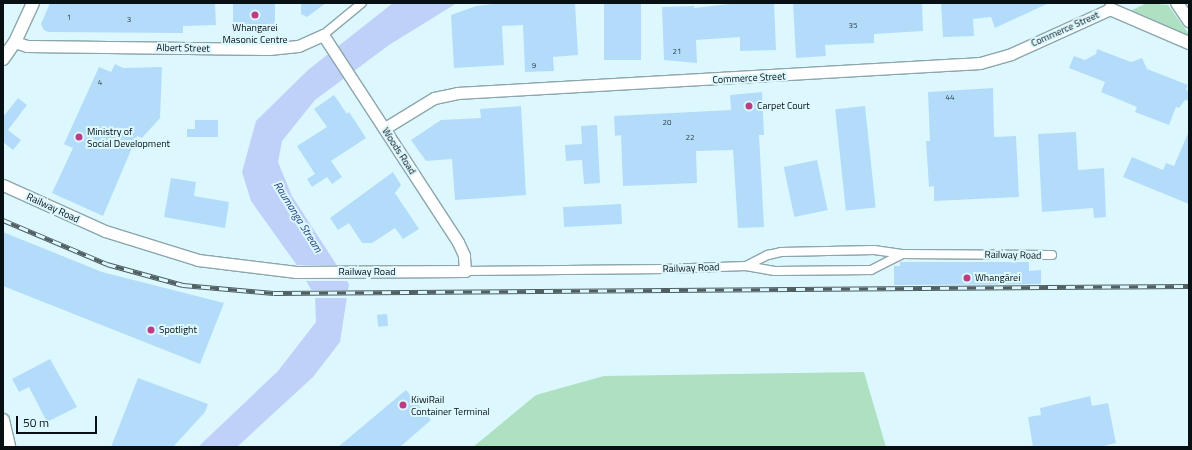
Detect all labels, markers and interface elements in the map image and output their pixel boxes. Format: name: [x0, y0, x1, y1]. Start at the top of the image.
street label: Commerce Street: [1029, 9, 1101, 49]
marker: Whangarei Masonic Centre: [250, 10, 260, 20]
house number: 1: [67, 13, 71, 23]
house number: 3: [127, 15, 131, 25]
place label: Whangarei Masonic Centre: [222, 21, 288, 44]
house number: 35: [849, 21, 857, 31]
street label: Albert Street: [156, 42, 210, 54]
house number: 21: [673, 47, 681, 57]
house number: 9: [532, 61, 536, 71]
street label: Commerce Street: [712, 70, 786, 86]
house number: 4: [98, 78, 102, 88]
house number: 44: [946, 93, 954, 103]
place label: Carpet Court: [757, 100, 810, 112]
marker: Carpet Court: [744, 101, 754, 111]
house number: 20: [663, 118, 671, 128]
place label: Ministry of Social Development: [87, 125, 170, 148]
street label: Woods Road: [380, 126, 418, 176]
marker: Ministry of Social Development: [74, 132, 84, 142]
house number: 22: [686, 133, 694, 143]
water label: Raumanga Stream: [271, 179, 325, 255]
street label: Railway Road: [25, 191, 81, 225]
street label: Railway Road: [984, 249, 1042, 261]
street label: Railway Road: [662, 261, 720, 275]
street label: Railway Road: [339, 266, 395, 278]
place label: Whangārei: [975, 272, 1020, 284]
marker: Whangārei: [962, 273, 972, 283]
place label: Spotlight: [159, 324, 197, 336]
marker: Spotlight: [146, 325, 156, 335]
place label: KiwiRail Container Terminal: [411, 393, 490, 416]
marker: KiwiRail Container Terminal: [398, 400, 408, 410]
scale bar: [18, 408, 99, 434]
text: 50 m: [23, 413, 49, 432]

